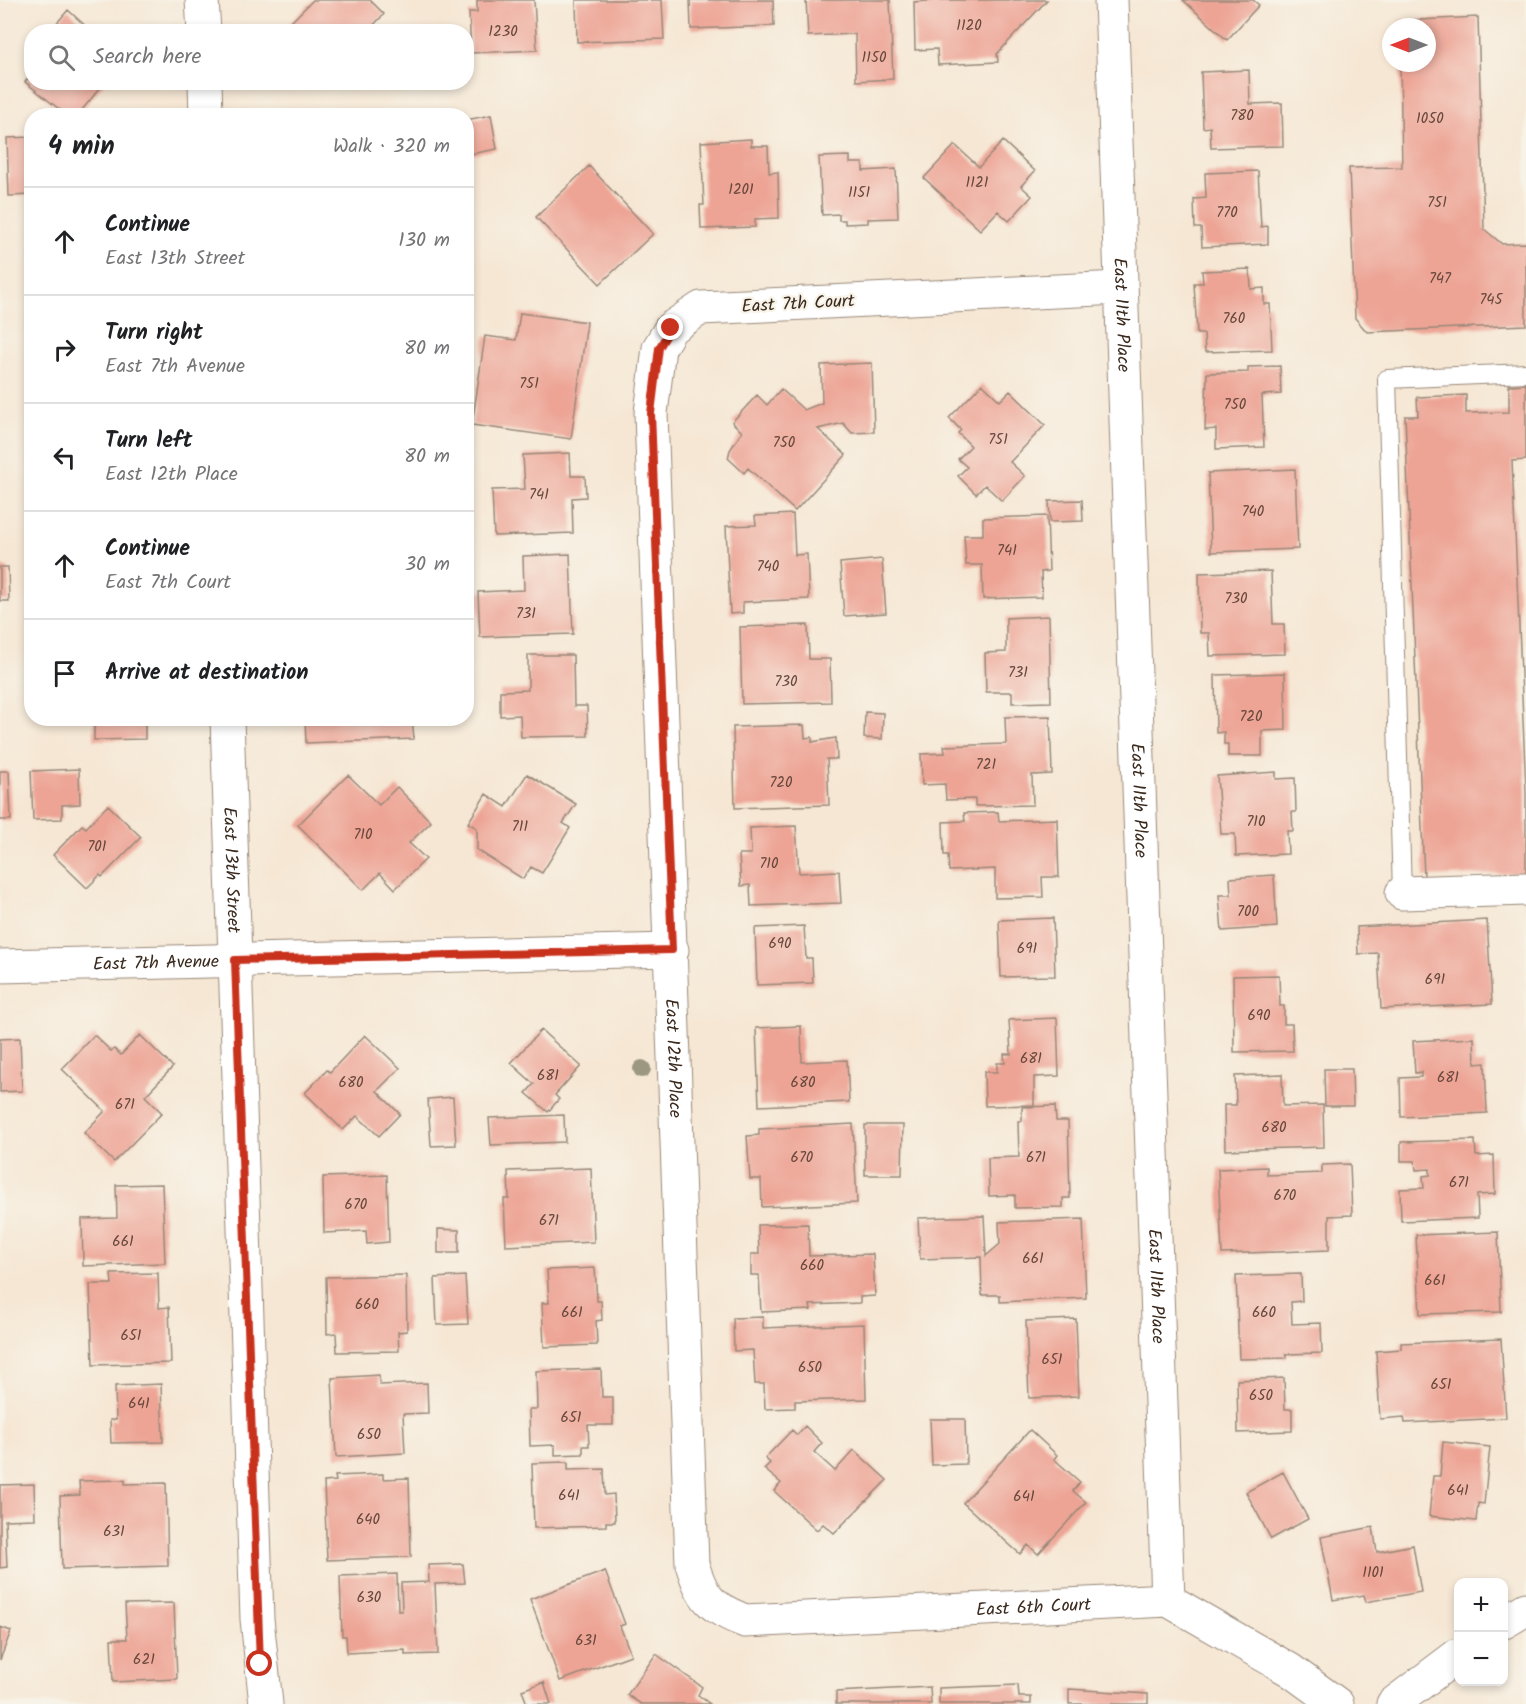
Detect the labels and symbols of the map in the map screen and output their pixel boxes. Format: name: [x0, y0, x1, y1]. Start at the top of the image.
house number: 1120: [956, 14, 982, 38]
north arrow: [1382, 18, 1436, 72]
house number: 1230: [488, 20, 518, 44]
house number: 1150: [862, 46, 887, 70]
house number: 780: [1230, 104, 1254, 128]
house number: 1050: [1416, 107, 1444, 131]
house number: 1121: [966, 171, 989, 195]
house number: 1201: [728, 178, 754, 202]
house number: 1151: [848, 181, 870, 205]
house number: 751: [1427, 191, 1447, 215]
house number: 770: [1216, 201, 1238, 225]
street label: East 11th Place: [1104, 257, 1137, 373]
house number: 747: [1429, 267, 1452, 291]
street label: East 7th Court: [741, 287, 857, 322]
house number: 745: [1479, 288, 1504, 312]
house number: 760: [1223, 307, 1246, 331]
route end: [657, 314, 683, 340]
house number: 751: [519, 372, 539, 396]
house number: 750: [1224, 393, 1247, 417]
house number: 751: [988, 428, 1008, 452]
house number: 750: [773, 431, 796, 455]
house number: 741: [529, 483, 549, 507]
house number: 740: [1242, 500, 1265, 524]
house number: 741: [997, 539, 1017, 563]
house number: 740: [757, 555, 780, 579]
house number: 730: [1225, 587, 1248, 611]
house number: 731: [516, 602, 536, 626]
house number: 731: [1008, 661, 1028, 685]
house number: 730: [775, 670, 798, 694]
house number: 720: [1239, 705, 1263, 729]
street label: East 11th Place: [1121, 743, 1155, 858]
house number: 721: [976, 753, 996, 777]
house number: 720: [769, 771, 793, 795]
street label: East 13th Street: [214, 806, 247, 935]
house number: 710: [1246, 810, 1266, 834]
house number: 711: [512, 815, 528, 839]
house number: 710: [353, 823, 373, 847]
house number: 701: [87, 835, 107, 859]
house number: 710: [759, 852, 779, 876]
house number: 700: [1237, 900, 1259, 924]
house number: 690: [768, 932, 792, 956]
house number: 691: [1017, 937, 1037, 961]
street label: East 7th Avenue: [93, 948, 219, 980]
house number: 691: [1425, 968, 1445, 992]
street label: East 12th Place: [656, 998, 689, 1119]
house number: 690: [1247, 1004, 1271, 1028]
house number: 681: [1020, 1047, 1042, 1071]
house number: 681: [537, 1064, 559, 1088]
house number: 681: [1437, 1066, 1459, 1090]
house number: 680: [339, 1071, 364, 1095]
house number: 680: [791, 1071, 816, 1095]
house number: 671: [115, 1093, 135, 1117]
house number: 680: [1262, 1116, 1287, 1140]
house number: 670: [791, 1146, 814, 1170]
house number: 671: [1026, 1146, 1046, 1170]
house number: 671: [1449, 1171, 1469, 1195]
house number: 670: [1274, 1184, 1297, 1208]
house number: 670: [345, 1193, 368, 1217]
house number: 671: [539, 1209, 559, 1233]
street label: East 11th Place: [1139, 1228, 1172, 1344]
house number: 661: [112, 1230, 134, 1254]
house number: 661: [1022, 1247, 1044, 1271]
house number: 660: [800, 1254, 825, 1278]
house number: 661: [1424, 1269, 1446, 1293]
house number: 660: [355, 1293, 380, 1317]
house number: 661: [561, 1301, 583, 1325]
house number: 660: [1252, 1301, 1277, 1325]
house number: 651: [120, 1324, 142, 1348]
house number: 651: [1041, 1348, 1063, 1372]
house number: 650: [798, 1356, 822, 1380]
house number: 651: [1430, 1373, 1452, 1397]
house number: 650: [1249, 1384, 1273, 1408]
house number: 641: [128, 1392, 150, 1416]
house number: 651: [560, 1406, 582, 1430]
house number: 650: [357, 1423, 381, 1447]
house number: 641: [1447, 1479, 1469, 1503]
house number: 641: [558, 1484, 580, 1508]
house number: 641: [1013, 1485, 1035, 1509]
house number: 640: [356, 1508, 381, 1532]
house number: 631: [103, 1520, 125, 1544]
house number: 1101: [1362, 1561, 1384, 1585]
house number: 630: [357, 1586, 382, 1610]
street label: East 6th Court: [975, 1591, 1093, 1626]
house number: 631: [575, 1629, 597, 1653]
house number: 621: [133, 1648, 155, 1672]
route start: [246, 1650, 272, 1676]

